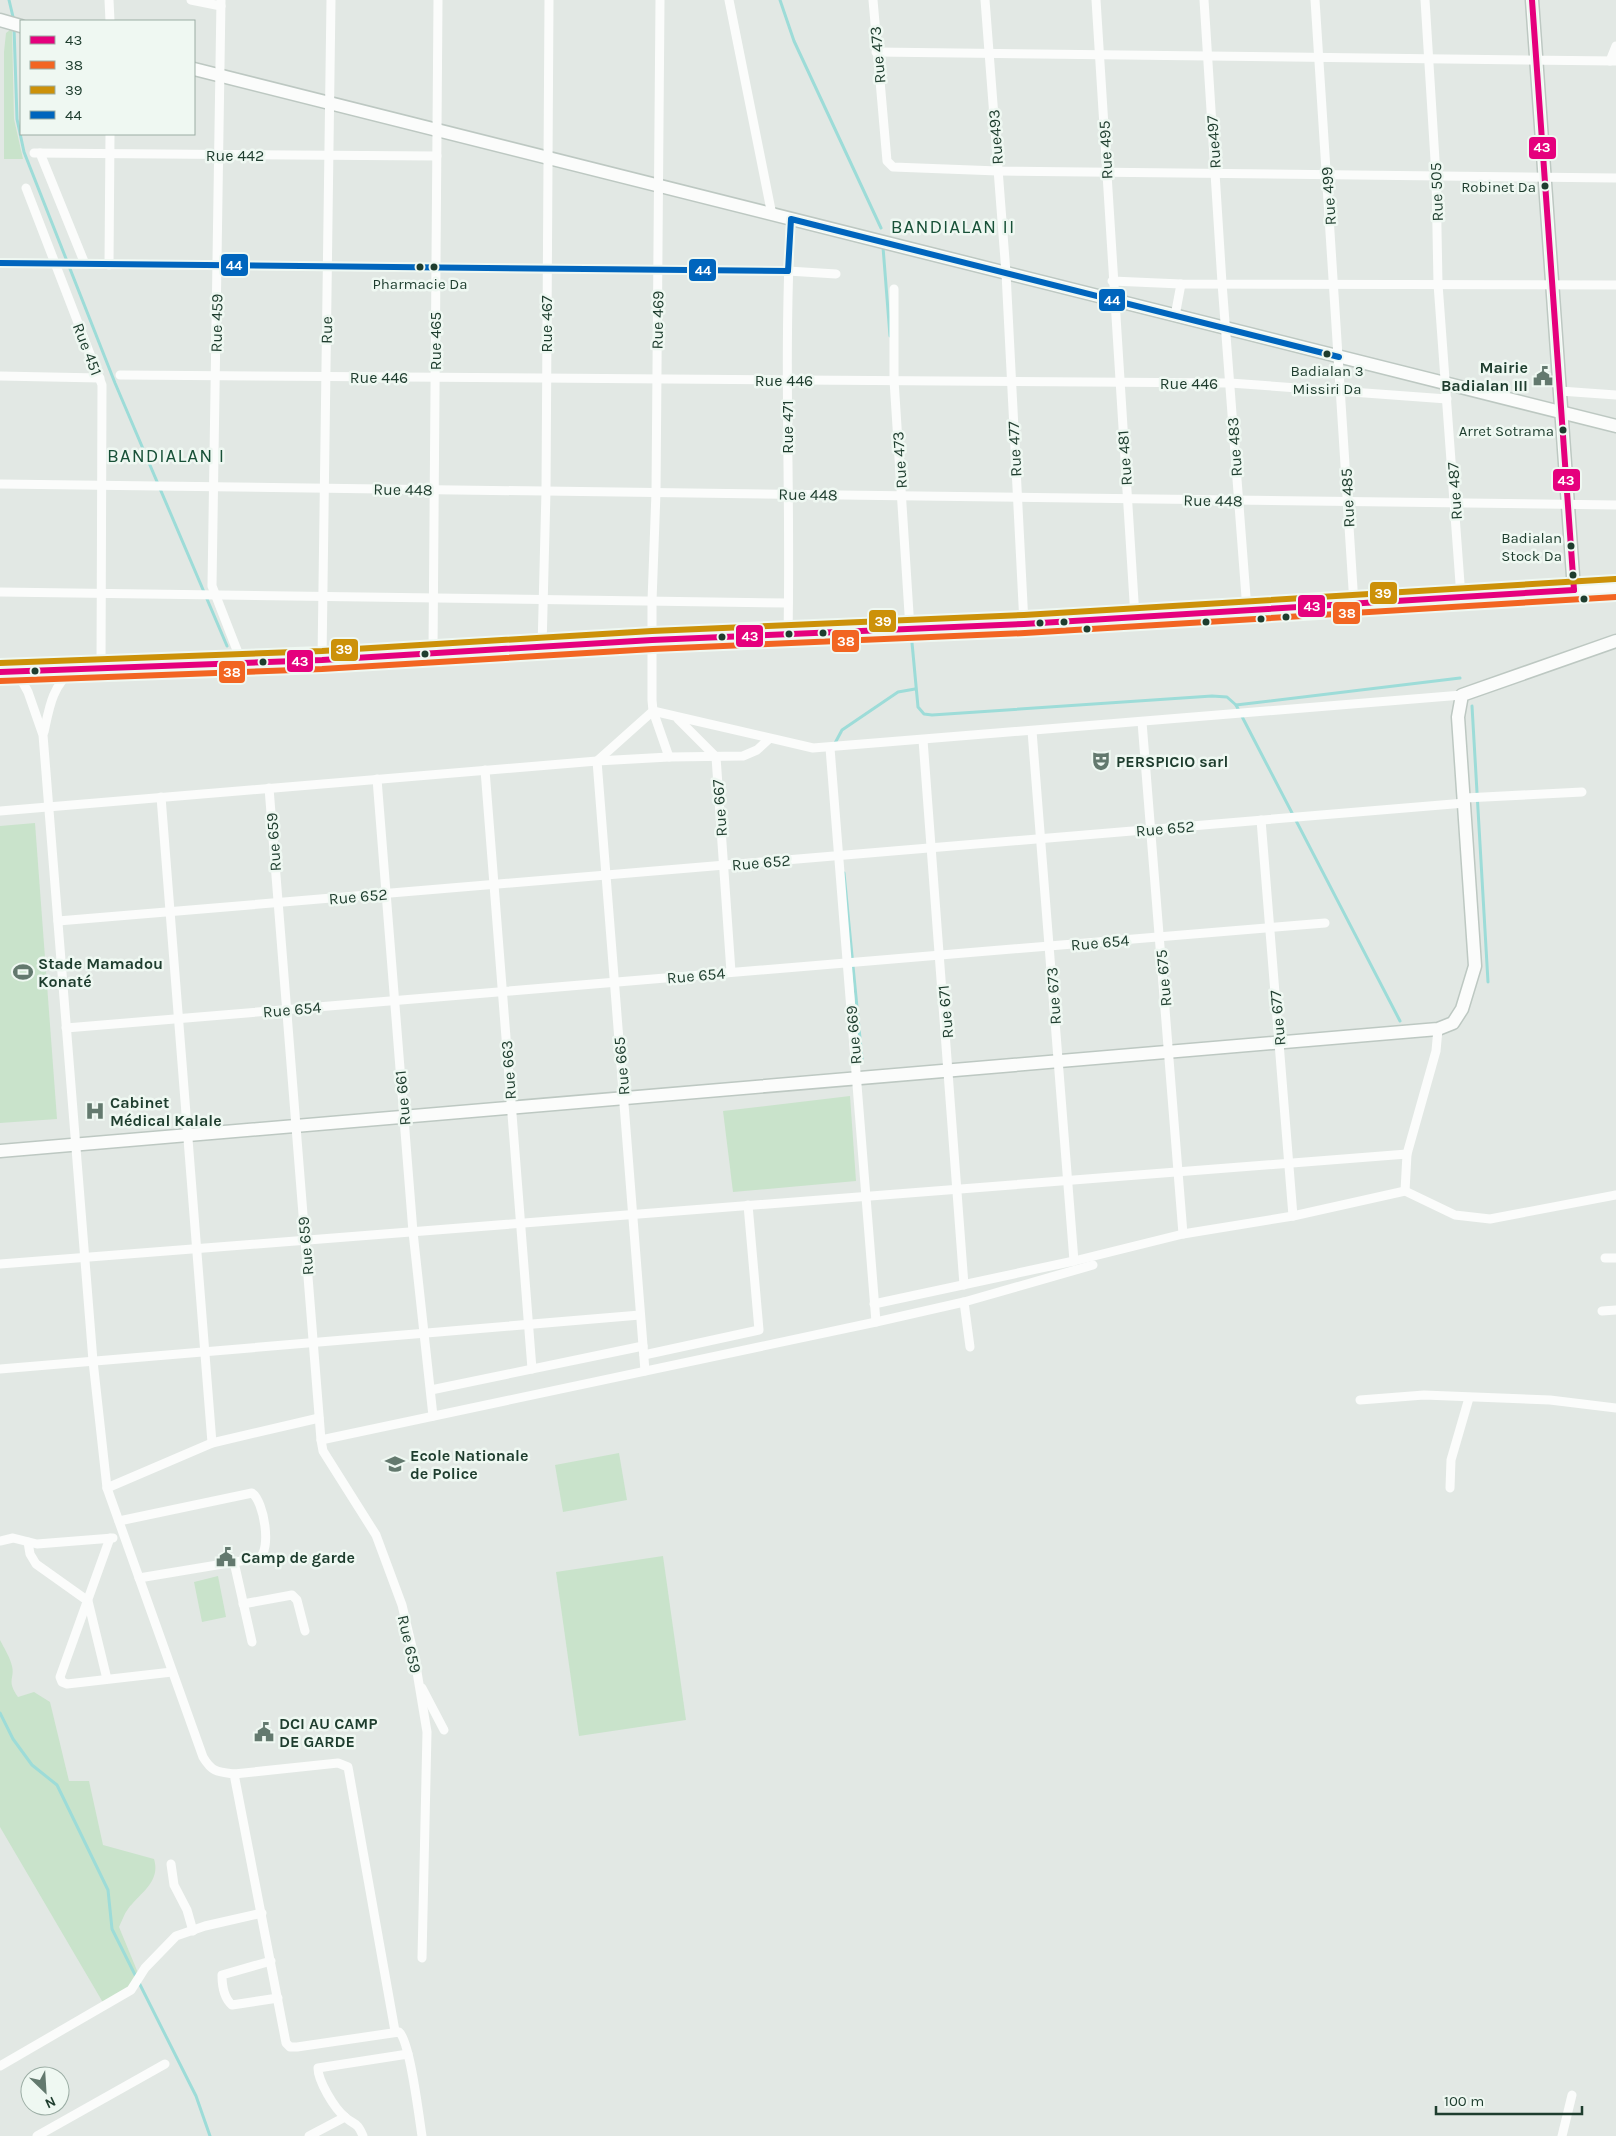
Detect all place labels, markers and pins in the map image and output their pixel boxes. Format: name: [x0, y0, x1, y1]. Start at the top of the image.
place label: Robinet Da: [1461, 178, 1536, 196]
marker: Robinet Da: [1540, 181, 1550, 191]
marker: Pharmacie Da: [415, 262, 425, 272]
unlabelled marker: [429, 262, 439, 272]
place label: Pharmacie Da: [373, 275, 467, 293]
marker: Badialan 3 Missiri Da: [1322, 349, 1332, 359]
place label: Mairie Badialan III: [1441, 358, 1528, 395]
place label: Badialan 3 Missiri Da: [1290, 362, 1364, 398]
public building icon: Mairie Badialan III: [1532, 365, 1554, 387]
place label: Arret Sotrama: [1459, 422, 1554, 440]
marker: Arret Sotrama: [1558, 425, 1568, 435]
place label: Badialan Stock Da: [1501, 529, 1562, 565]
marker: Badialan Stock Da: [1566, 541, 1576, 551]
unlabelled marker: [1568, 570, 1578, 580]
unlabelled marker: [1579, 594, 1589, 604]
unlabelled marker: [1281, 612, 1291, 622]
unlabelled marker: [1256, 614, 1266, 624]
unlabelled marker: [1059, 617, 1069, 627]
unlabelled marker: [1201, 617, 1211, 627]
unlabelled marker: [1035, 618, 1045, 628]
unlabelled marker: [1082, 624, 1092, 634]
unlabelled marker: [818, 628, 828, 638]
unlabelled marker: [784, 629, 794, 639]
unlabelled marker: [717, 632, 727, 642]
unlabelled marker: [420, 649, 430, 659]
unlabelled marker: [258, 657, 268, 667]
unlabelled marker: [30, 666, 40, 676]
theatre icon: PERSPICIO sarl: [1090, 750, 1112, 772]
place label: PERSPICIO sarl: [1116, 752, 1228, 771]
place label: Stade Mamadou Konaté: [38, 954, 163, 991]
sports icon: Stade Mamadou Konaté: [12, 961, 34, 983]
place label: Cabinet Médical Kalale: [110, 1093, 222, 1130]
hospital icon: Cabinet Médical Kalale: [84, 1100, 106, 1122]
place label: Ecole Nationale de Police: [410, 1446, 528, 1483]
school or university icon: Ecole Nationale de Police: [384, 1453, 406, 1475]
public building icon: Camp de garde: [215, 1546, 237, 1568]
place label: Camp de garde: [241, 1548, 355, 1567]
place label: DCI AU CAMP DE GARDE: [279, 1714, 378, 1751]
public building icon: DCI AU CAMP DE GARDE: [253, 1721, 275, 1743]

